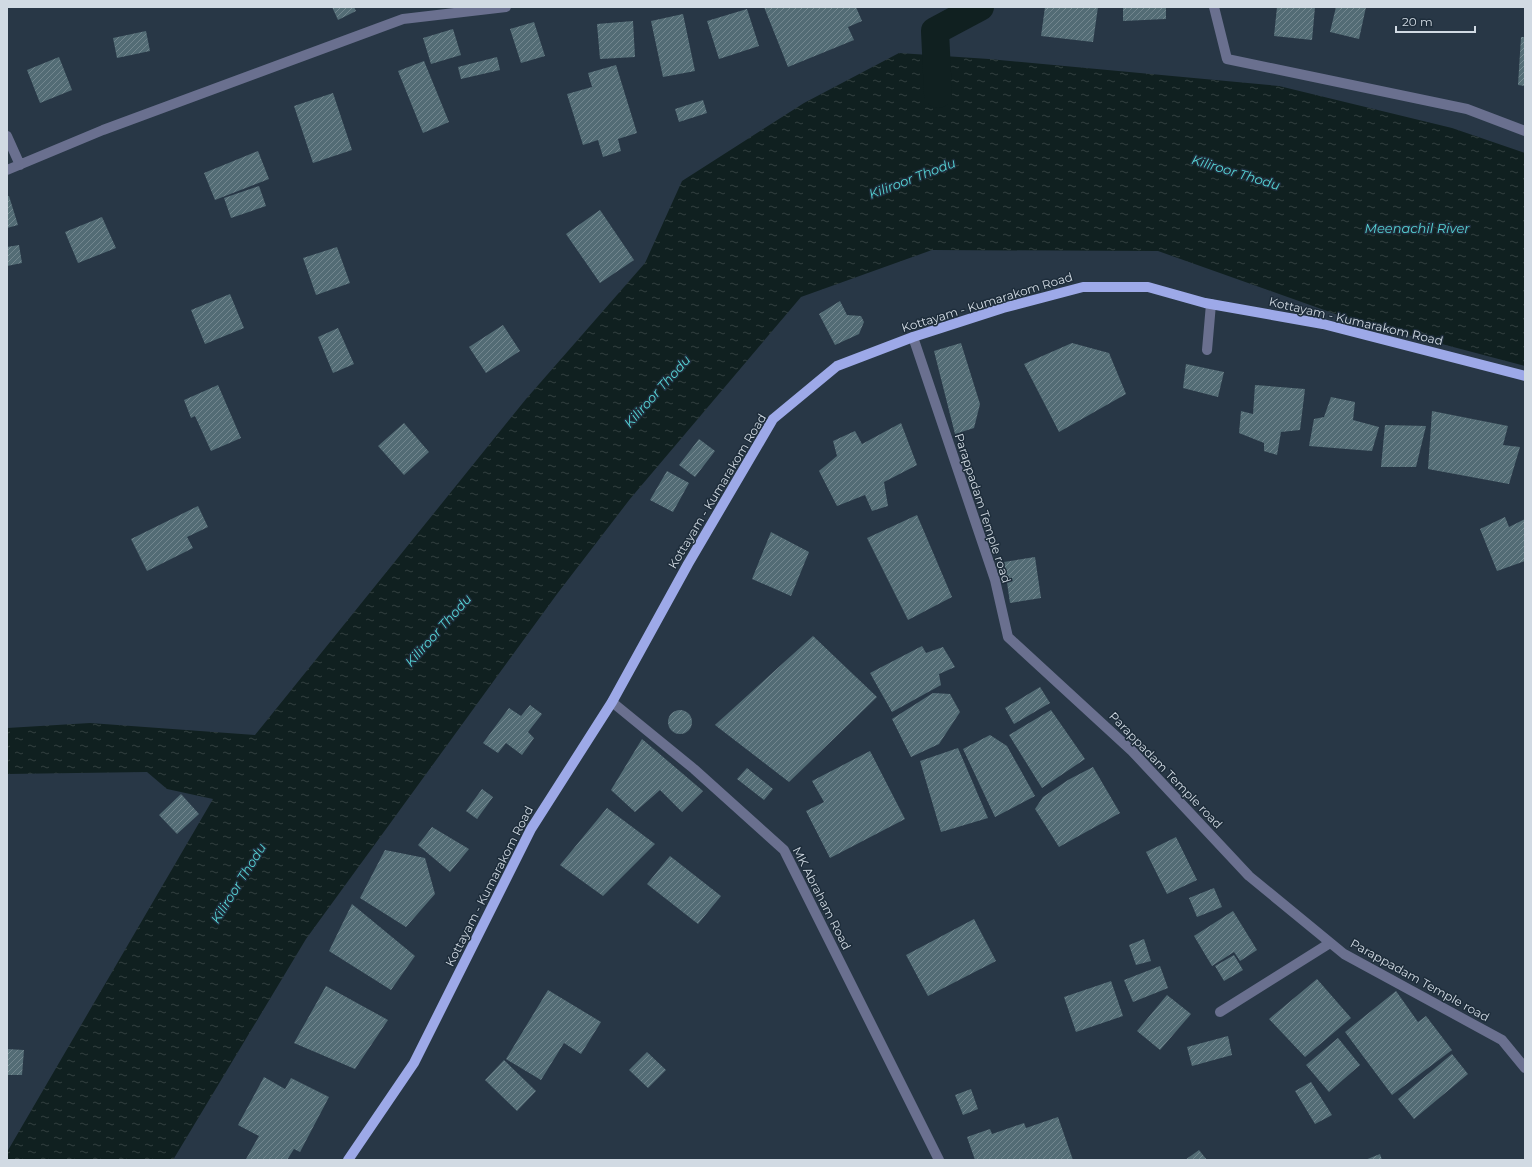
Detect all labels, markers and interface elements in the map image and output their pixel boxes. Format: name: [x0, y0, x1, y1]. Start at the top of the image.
scale bar: [1396, 8, 1475, 34]
text: 20 m: [1402, 14, 1433, 29]
water label: Kiliroor Thodu: [1190, 151, 1282, 193]
water label: Kiliroor Thodu: [866, 154, 958, 202]
water label: Meenachil River: [1365, 220, 1470, 236]
street label: Kottayam - Kumarakom Road: [900, 269, 1074, 335]
street label: Kottayam - Kumarakom Road: [1267, 294, 1445, 348]
water label: Kiliroor Thodu: [620, 351, 694, 430]
street label: Kottayam - Kumarakom Road: [665, 411, 769, 571]
street label: Parappadam Temple road: [952, 431, 1014, 585]
water label: Kiliroor Thodu: [401, 590, 475, 669]
street label: Parappadam Temple road: [1106, 708, 1226, 832]
street label: Kottayam - Kumarakom Road: [442, 803, 536, 969]
water label: Kiliroor Thodu: [207, 840, 269, 926]
street label: MK Abraham Road: [790, 844, 854, 952]
street label: Parappadam Temple road: [1348, 935, 1492, 1025]

